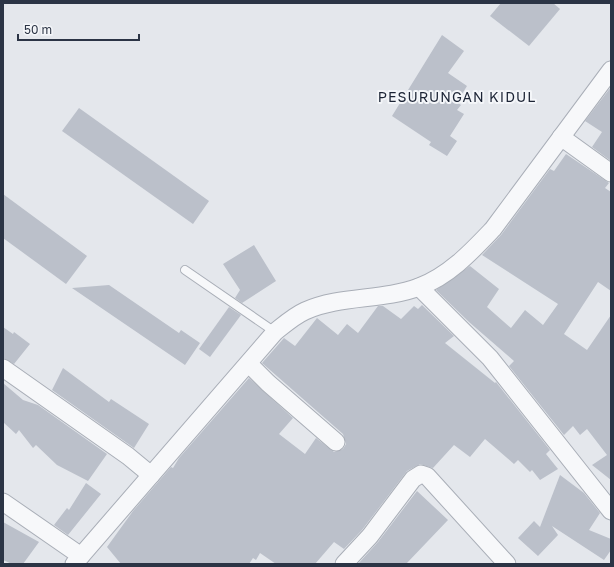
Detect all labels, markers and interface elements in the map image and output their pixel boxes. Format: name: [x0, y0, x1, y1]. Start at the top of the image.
scale bar: [18, 16, 139, 42]
text: 50 m: [24, 22, 52, 37]
district label: PESURUNGAN KIDUL: [378, 88, 536, 105]

